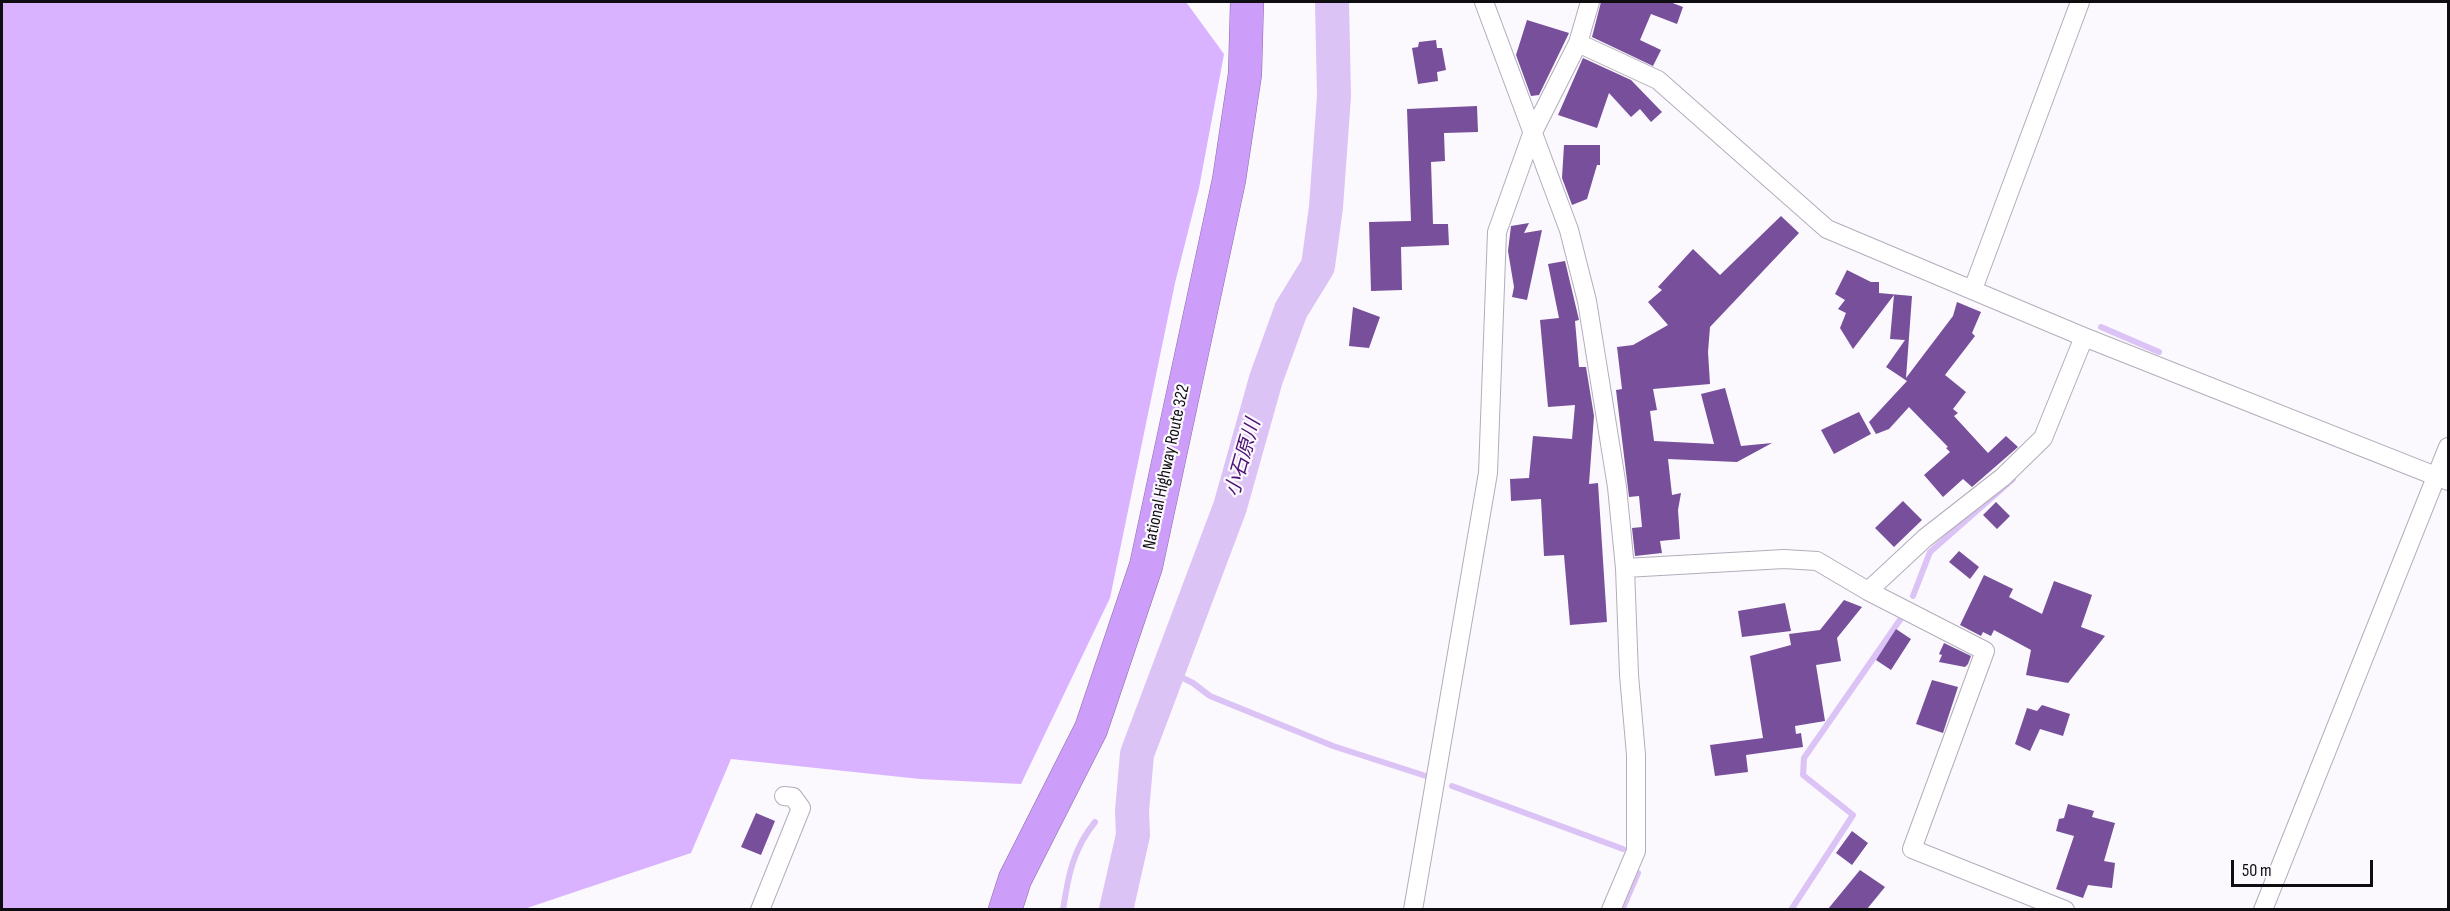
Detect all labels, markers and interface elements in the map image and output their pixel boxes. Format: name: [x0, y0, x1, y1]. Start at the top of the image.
street label: National Highway Route 322: [1139, 383, 1195, 551]
water label: 小石原川: [1221, 416, 1267, 500]
scale bar: [2234, 848, 2376, 886]
text: 50 m: [2242, 860, 2272, 881]

